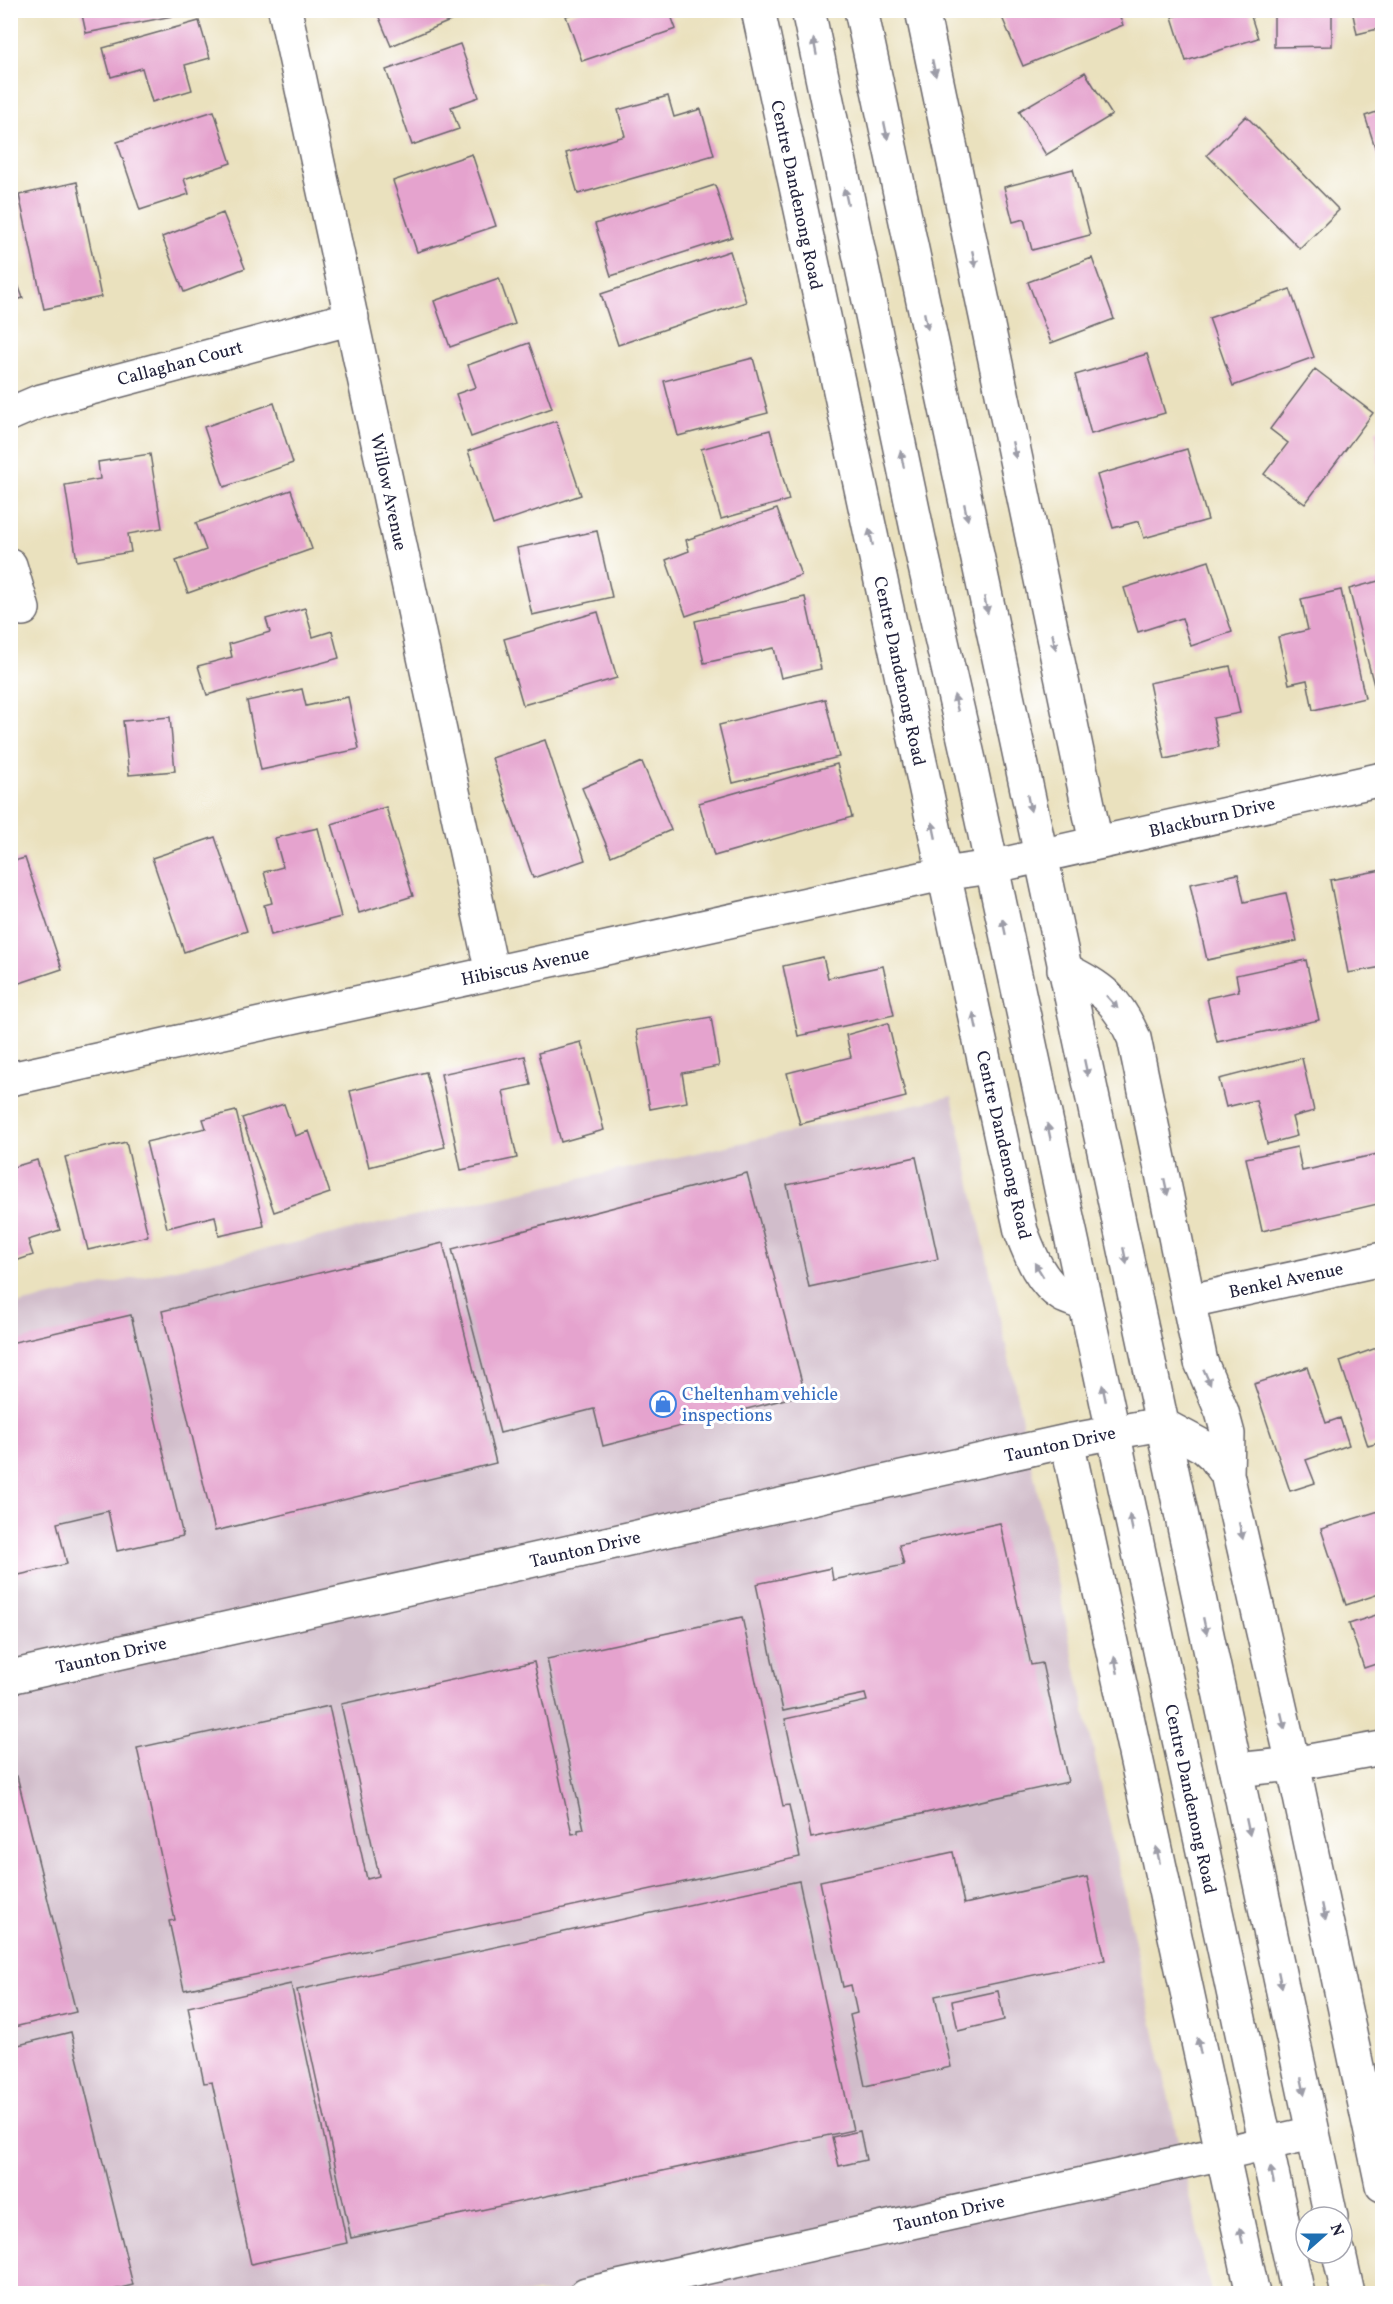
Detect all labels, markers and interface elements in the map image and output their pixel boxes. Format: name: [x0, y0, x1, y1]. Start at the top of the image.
one-way arrow: [810, 38, 819, 57]
one-way arrow: [930, 58, 940, 77]
street label: Centre Dandenong Road: [763, 98, 828, 292]
one-way arrow: [882, 122, 891, 141]
one-way arrow: [841, 186, 850, 205]
one-way arrow: [970, 249, 979, 268]
one-way arrow: [922, 312, 931, 331]
street label: Callaghan Court: [115, 336, 246, 393]
street label: Willow Avenue: [363, 432, 412, 553]
one-way arrow: [1010, 440, 1019, 459]
one-way arrow: [897, 450, 906, 469]
one-way arrow: [962, 502, 972, 521]
one-way arrow: [866, 527, 875, 546]
street label: Centre Dandenong Road: [866, 574, 931, 768]
one-way arrow: [982, 596, 992, 614]
one-way arrow: [1049, 631, 1059, 650]
one-way arrow: [951, 693, 960, 712]
street label: Blackburn Drive: [1147, 792, 1278, 845]
one-way arrow: [1025, 793, 1034, 812]
one-way arrow: [929, 821, 938, 840]
one-way arrow: [999, 917, 1008, 936]
street label: Hibiscus Avenue: [459, 942, 592, 993]
one-way arrow: [1106, 994, 1119, 1009]
one-way arrow: [970, 1011, 979, 1030]
street label: Centre Dandenong Road: [969, 1048, 1036, 1242]
one-way arrow: [1081, 1058, 1091, 1077]
one-way arrow: [1043, 1123, 1053, 1142]
one-way arrow: [1162, 1177, 1171, 1196]
one-way arrow: [1121, 1247, 1131, 1265]
street label: Benkel Avenue: [1227, 1257, 1346, 1306]
one-way arrow: [1034, 1262, 1045, 1278]
one-way arrow: [1203, 1368, 1212, 1385]
place label: Cheltenham vehicle inspections: [682, 1383, 838, 1429]
one-way arrow: [1099, 1384, 1108, 1403]
shop icon: Cheltenham vehicle inspections: [648, 1389, 678, 1419]
street label: Taunton Drive: [1002, 1421, 1118, 1469]
one-way arrow: [1126, 1513, 1136, 1532]
one-way arrow: [1236, 1522, 1246, 1540]
street label: Taunton Drive: [527, 1526, 643, 1575]
one-way arrow: [1200, 1616, 1210, 1635]
street label: Taunton Drive: [53, 1632, 169, 1681]
one-way arrow: [1111, 1655, 1120, 1674]
street label: Centre Dandenong Road: [1157, 1702, 1222, 1896]
one-way arrow: [1279, 1712, 1288, 1731]
one-way arrow: [1244, 1818, 1253, 1837]
one-way arrow: [1152, 1846, 1162, 1865]
one-way arrow: [1320, 1903, 1329, 1922]
one-way arrow: [1276, 1970, 1285, 1989]
one-way arrow: [1194, 2036, 1203, 2055]
one-way arrow: [1299, 2077, 1308, 2096]
one-way arrow: [1267, 2165, 1276, 2184]
street label: Taunton Drive: [891, 2190, 1007, 2239]
north arrow: [1294, 2205, 1354, 2265]
text: N: [1324, 2221, 1349, 2240]
one-way arrow: [1235, 2227, 1245, 2246]

